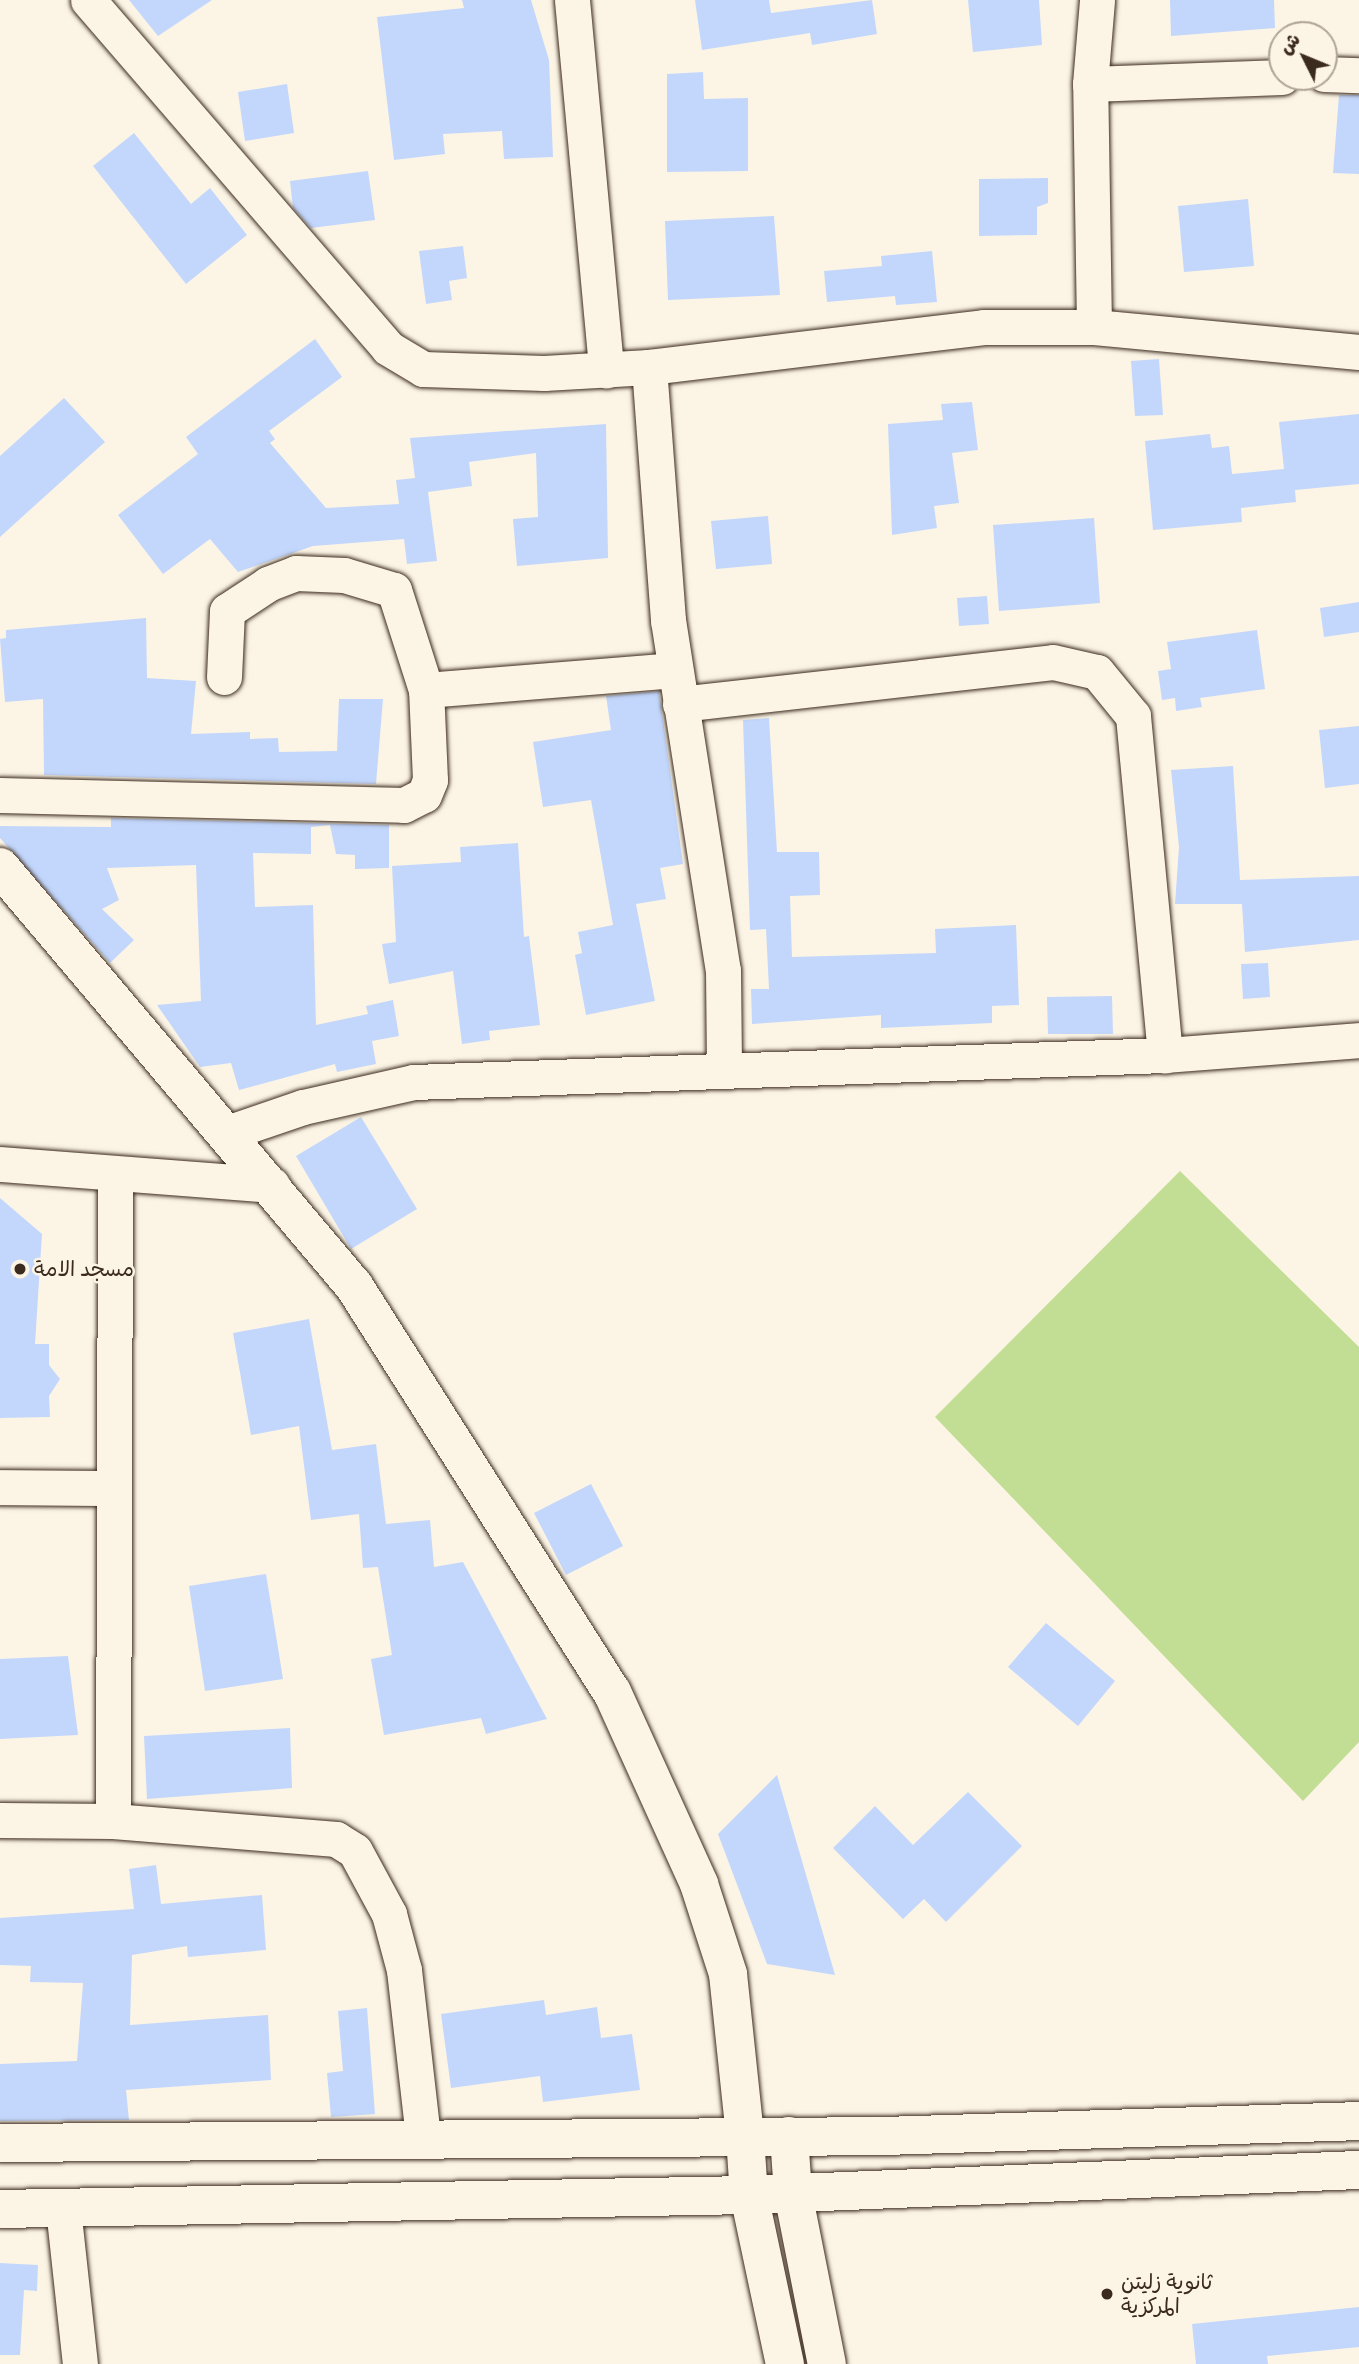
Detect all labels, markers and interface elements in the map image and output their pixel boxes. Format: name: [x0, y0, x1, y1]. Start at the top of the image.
north arrow: [1268, 21, 1338, 91]
text: ش: [1272, 27, 1306, 60]
place label: مسجد الامة: [34, 1256, 134, 1282]
marker: مسجد الامة: [12, 1261, 28, 1277]
place label: ثانوية زليتن المركزية: [1121, 2269, 1212, 2319]
marker: ثانوية زليتن المركزية: [1099, 2286, 1115, 2302]

